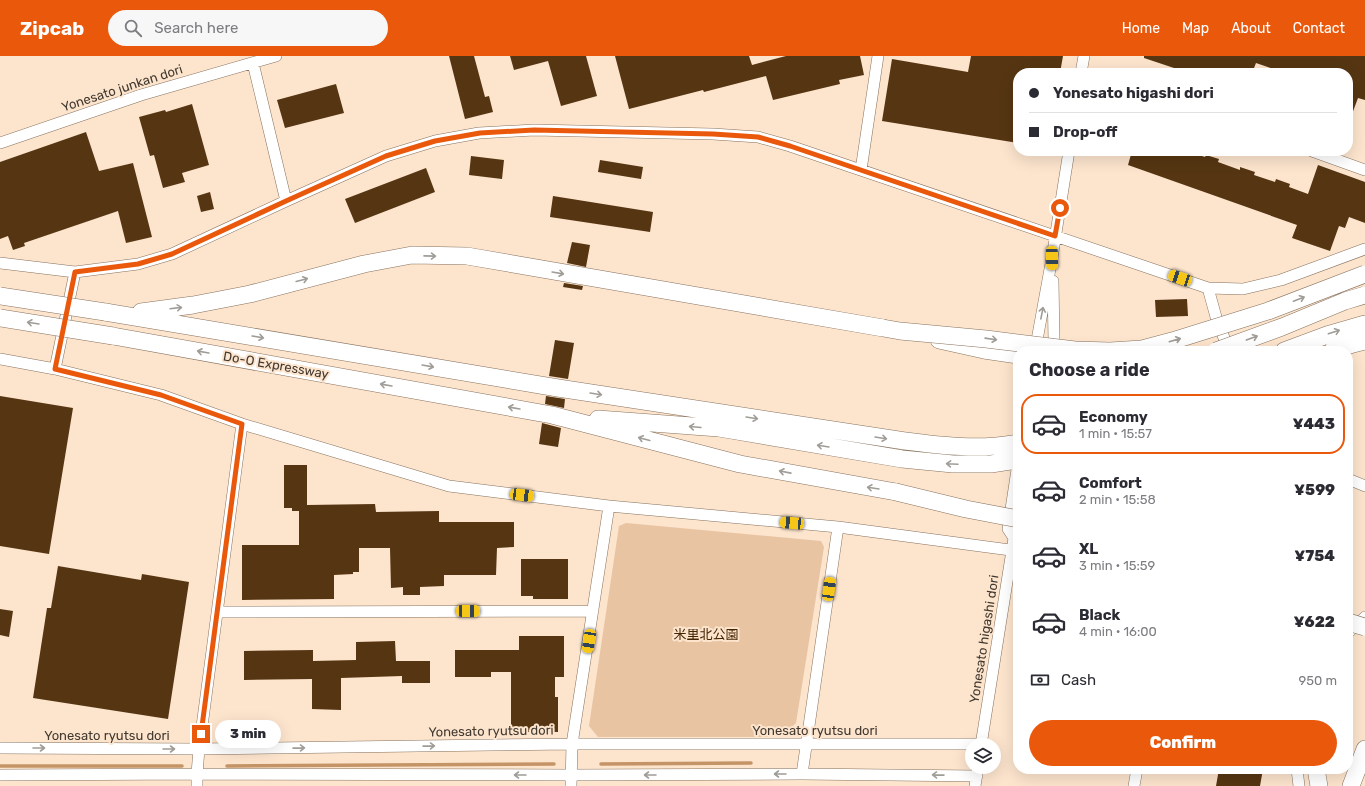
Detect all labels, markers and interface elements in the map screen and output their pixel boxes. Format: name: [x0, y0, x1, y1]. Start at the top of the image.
search box: [108, 10, 388, 46]
text: Zipcab: [20, 17, 84, 40]
icon: search: [122, 17, 144, 39]
text: Search here: [154, 19, 238, 37]
text: Home: [1122, 20, 1160, 37]
text: Map: [1182, 20, 1209, 37]
text: About: [1231, 20, 1271, 37]
text: Contact: [1293, 20, 1345, 37]
street label: Yonesato junkan dori: [60, 61, 184, 115]
text: Yonesato higashi dori: [1053, 84, 1214, 102]
text: Drop-off: [1053, 123, 1117, 141]
route start: [1051, 199, 1069, 217]
car: [1046, 246, 1058, 270]
one-way arrow: [423, 252, 436, 259]
car: [1167, 268, 1193, 288]
one-way arrow: [551, 269, 564, 277]
one-way arrow: [296, 276, 309, 283]
one-way arrow: [1292, 295, 1304, 303]
one-way arrow: [169, 304, 182, 312]
one-way arrow: [1038, 306, 1046, 319]
one-way arrow: [27, 319, 40, 327]
one-way arrow: [1327, 328, 1339, 336]
one-way arrow: [251, 333, 264, 341]
one-way arrow: [1246, 334, 1259, 341]
one-way arrow: [984, 335, 997, 343]
one-way arrow: [1169, 336, 1182, 343]
one-way arrow: [197, 348, 210, 356]
street label: Do-O Expressway: [222, 348, 330, 382]
text: Choose a ride: [1029, 359, 1150, 381]
one-way arrow: [421, 362, 434, 370]
one-way arrow: [380, 381, 393, 389]
one-way arrow: [589, 390, 602, 398]
one-way arrow: [508, 404, 521, 412]
icon: car: [1031, 406, 1067, 442]
text: Economy: [1079, 408, 1148, 426]
one-way arrow: [745, 414, 758, 422]
text: ¥443: [1293, 415, 1335, 433]
one-way arrow: [689, 423, 702, 430]
text: 1 min · 15:57: [1079, 426, 1152, 441]
one-way arrow: [874, 434, 887, 442]
one-way arrow: [638, 435, 651, 442]
one-way arrow: [817, 442, 830, 450]
one-way arrow: [946, 460, 959, 467]
one-way arrow: [778, 468, 791, 476]
icon: car: [1031, 472, 1067, 508]
text: Comfort: [1079, 474, 1142, 492]
text: ¥599: [1294, 481, 1335, 499]
one-way arrow: [867, 484, 880, 492]
car: [509, 488, 535, 502]
text: 2 min · 15:58: [1079, 492, 1156, 507]
car: [780, 516, 804, 530]
icon: car: [1031, 538, 1067, 574]
text: XL: [1079, 540, 1098, 558]
text: ¥754: [1295, 547, 1335, 565]
text: 3 min · 15:59: [1079, 558, 1155, 573]
street label: Yonesato higashi dori: [966, 574, 1003, 704]
car: [821, 576, 837, 602]
icon: car: [1031, 604, 1067, 640]
car: [456, 605, 480, 617]
text: Black: [1079, 606, 1120, 624]
text: ¥622: [1294, 613, 1335, 631]
text: 4 min · 16:00: [1079, 624, 1157, 639]
park label: 米里北公園: [673, 627, 739, 642]
car: [581, 628, 597, 654]
icon: cash: [1029, 669, 1051, 691]
text: Cash: [1061, 671, 1096, 689]
text: 950 m: [1299, 673, 1337, 688]
callout: 3 min: [215, 720, 281, 748]
button: Confirm: [1029, 720, 1337, 766]
street label: Yonesato ryutsu dori: [428, 722, 554, 740]
street label: Yonesato ryutsu dori: [752, 723, 878, 738]
route end: [192, 725, 210, 743]
text: 3 min: [230, 726, 266, 741]
street label: Yonesato ryutsu dori: [44, 728, 170, 743]
map controls: [965, 738, 1001, 774]
button: layers: [965, 738, 1001, 774]
one-way arrow: [422, 742, 435, 750]
one-way arrow: [32, 744, 45, 752]
one-way arrow: [292, 744, 305, 752]
one-way arrow: [162, 745, 175, 753]
one-way arrow: [774, 770, 787, 778]
one-way arrow: [514, 771, 527, 779]
one-way arrow: [644, 771, 657, 779]
one-way arrow: [932, 771, 945, 779]

